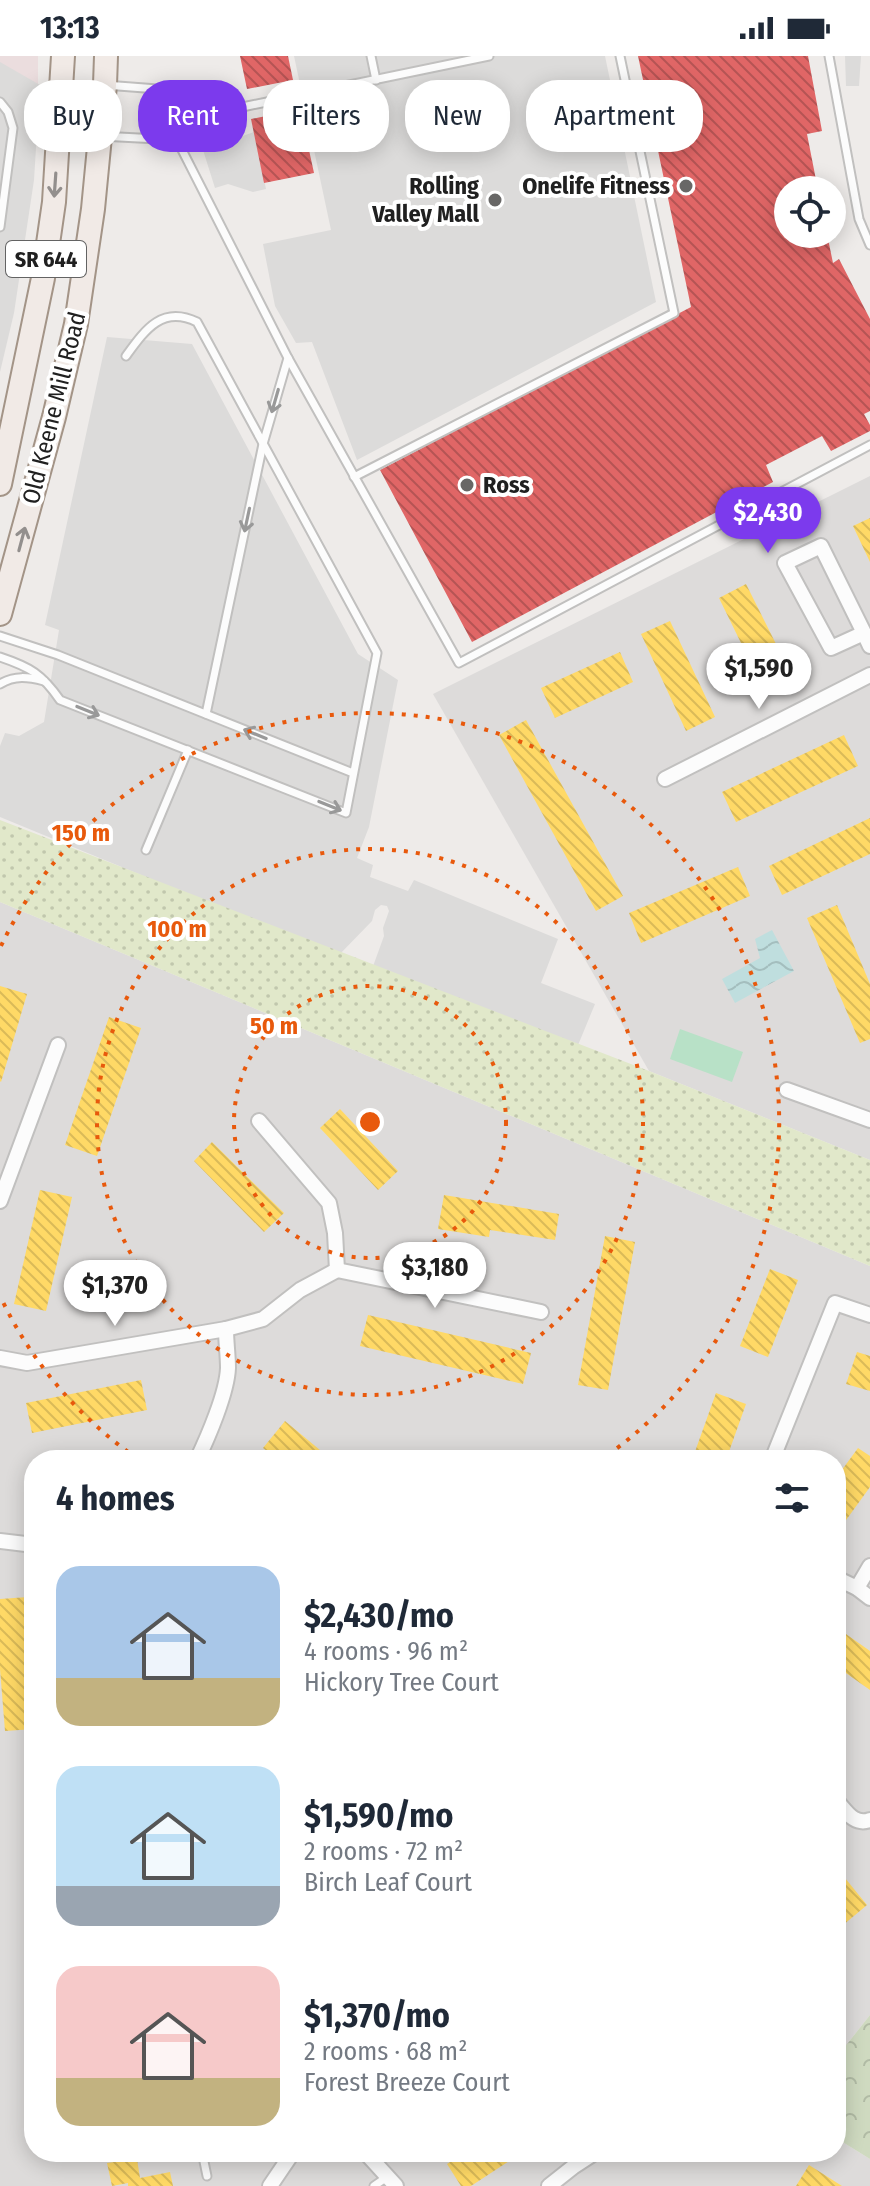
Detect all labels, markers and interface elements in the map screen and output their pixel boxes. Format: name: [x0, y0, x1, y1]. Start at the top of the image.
text: 13:13: [40, 10, 100, 46]
chip: Buy: [24, 80, 122, 152]
chip: Rent: [138, 80, 247, 152]
chip: Filters: [263, 80, 389, 152]
chip: New: [405, 80, 510, 152]
chip: Apartment: [526, 80, 703, 152]
one-way arrow: [47, 171, 62, 198]
place label: Rolling Valley Mall: [371, 172, 479, 228]
place label: Onelife Fitness: [522, 172, 670, 200]
map controls: [774, 176, 846, 248]
button: locate: [774, 176, 846, 248]
marker: Onelife Fitness: [677, 177, 695, 195]
marker: Rolling Valley Mall: [486, 191, 504, 209]
road number: SR 644: [6, 241, 86, 277]
street label: Old Keene Mill Road: [17, 309, 91, 507]
one-way arrow: [267, 387, 282, 413]
place label: Ross: [483, 471, 530, 499]
marker: Ross: [458, 476, 476, 494]
pin: $2,430: [703, 487, 833, 555]
text: $2,430: [733, 497, 803, 528]
one-way arrow: [239, 507, 254, 532]
one-way arrow: [15, 527, 30, 553]
pin: $1,590: [694, 643, 824, 711]
text: $1,590: [724, 653, 794, 684]
one-way arrow: [75, 705, 100, 719]
one-way arrow: [243, 725, 268, 740]
one-way arrow: [317, 800, 342, 815]
text: 150 m: [52, 819, 110, 847]
text: 100 m: [147, 915, 207, 943]
text: 50 m: [250, 1012, 298, 1040]
centre of rings: [356, 1108, 384, 1136]
pin: $3,180: [370, 1242, 500, 1310]
text: $3,180: [401, 1252, 469, 1283]
pin: $1,370: [50, 1260, 180, 1328]
text: $1,370: [82, 1270, 148, 1301]
icon: filters: [770, 1476, 814, 1520]
text: 4 homes: [56, 1478, 175, 1519]
text: $2,430/mo: [304, 1595, 454, 1636]
icon: home: [120, 1598, 216, 1694]
text: 4 rooms · 96 m²: [304, 1636, 468, 1667]
text: Hickory Tree Court: [304, 1667, 499, 1698]
text: $1,590/mo: [304, 1795, 453, 1836]
icon: home: [120, 1798, 216, 1894]
text: 2 rooms · 72 m²: [304, 1836, 463, 1867]
text: Birch Leaf Court: [304, 1867, 472, 1898]
text: $1,370/mo: [304, 1995, 450, 2036]
icon: home: [120, 1998, 216, 2094]
text: 2 rooms · 68 m²: [304, 2036, 467, 2067]
text: Forest Breeze Court: [304, 2067, 510, 2098]

